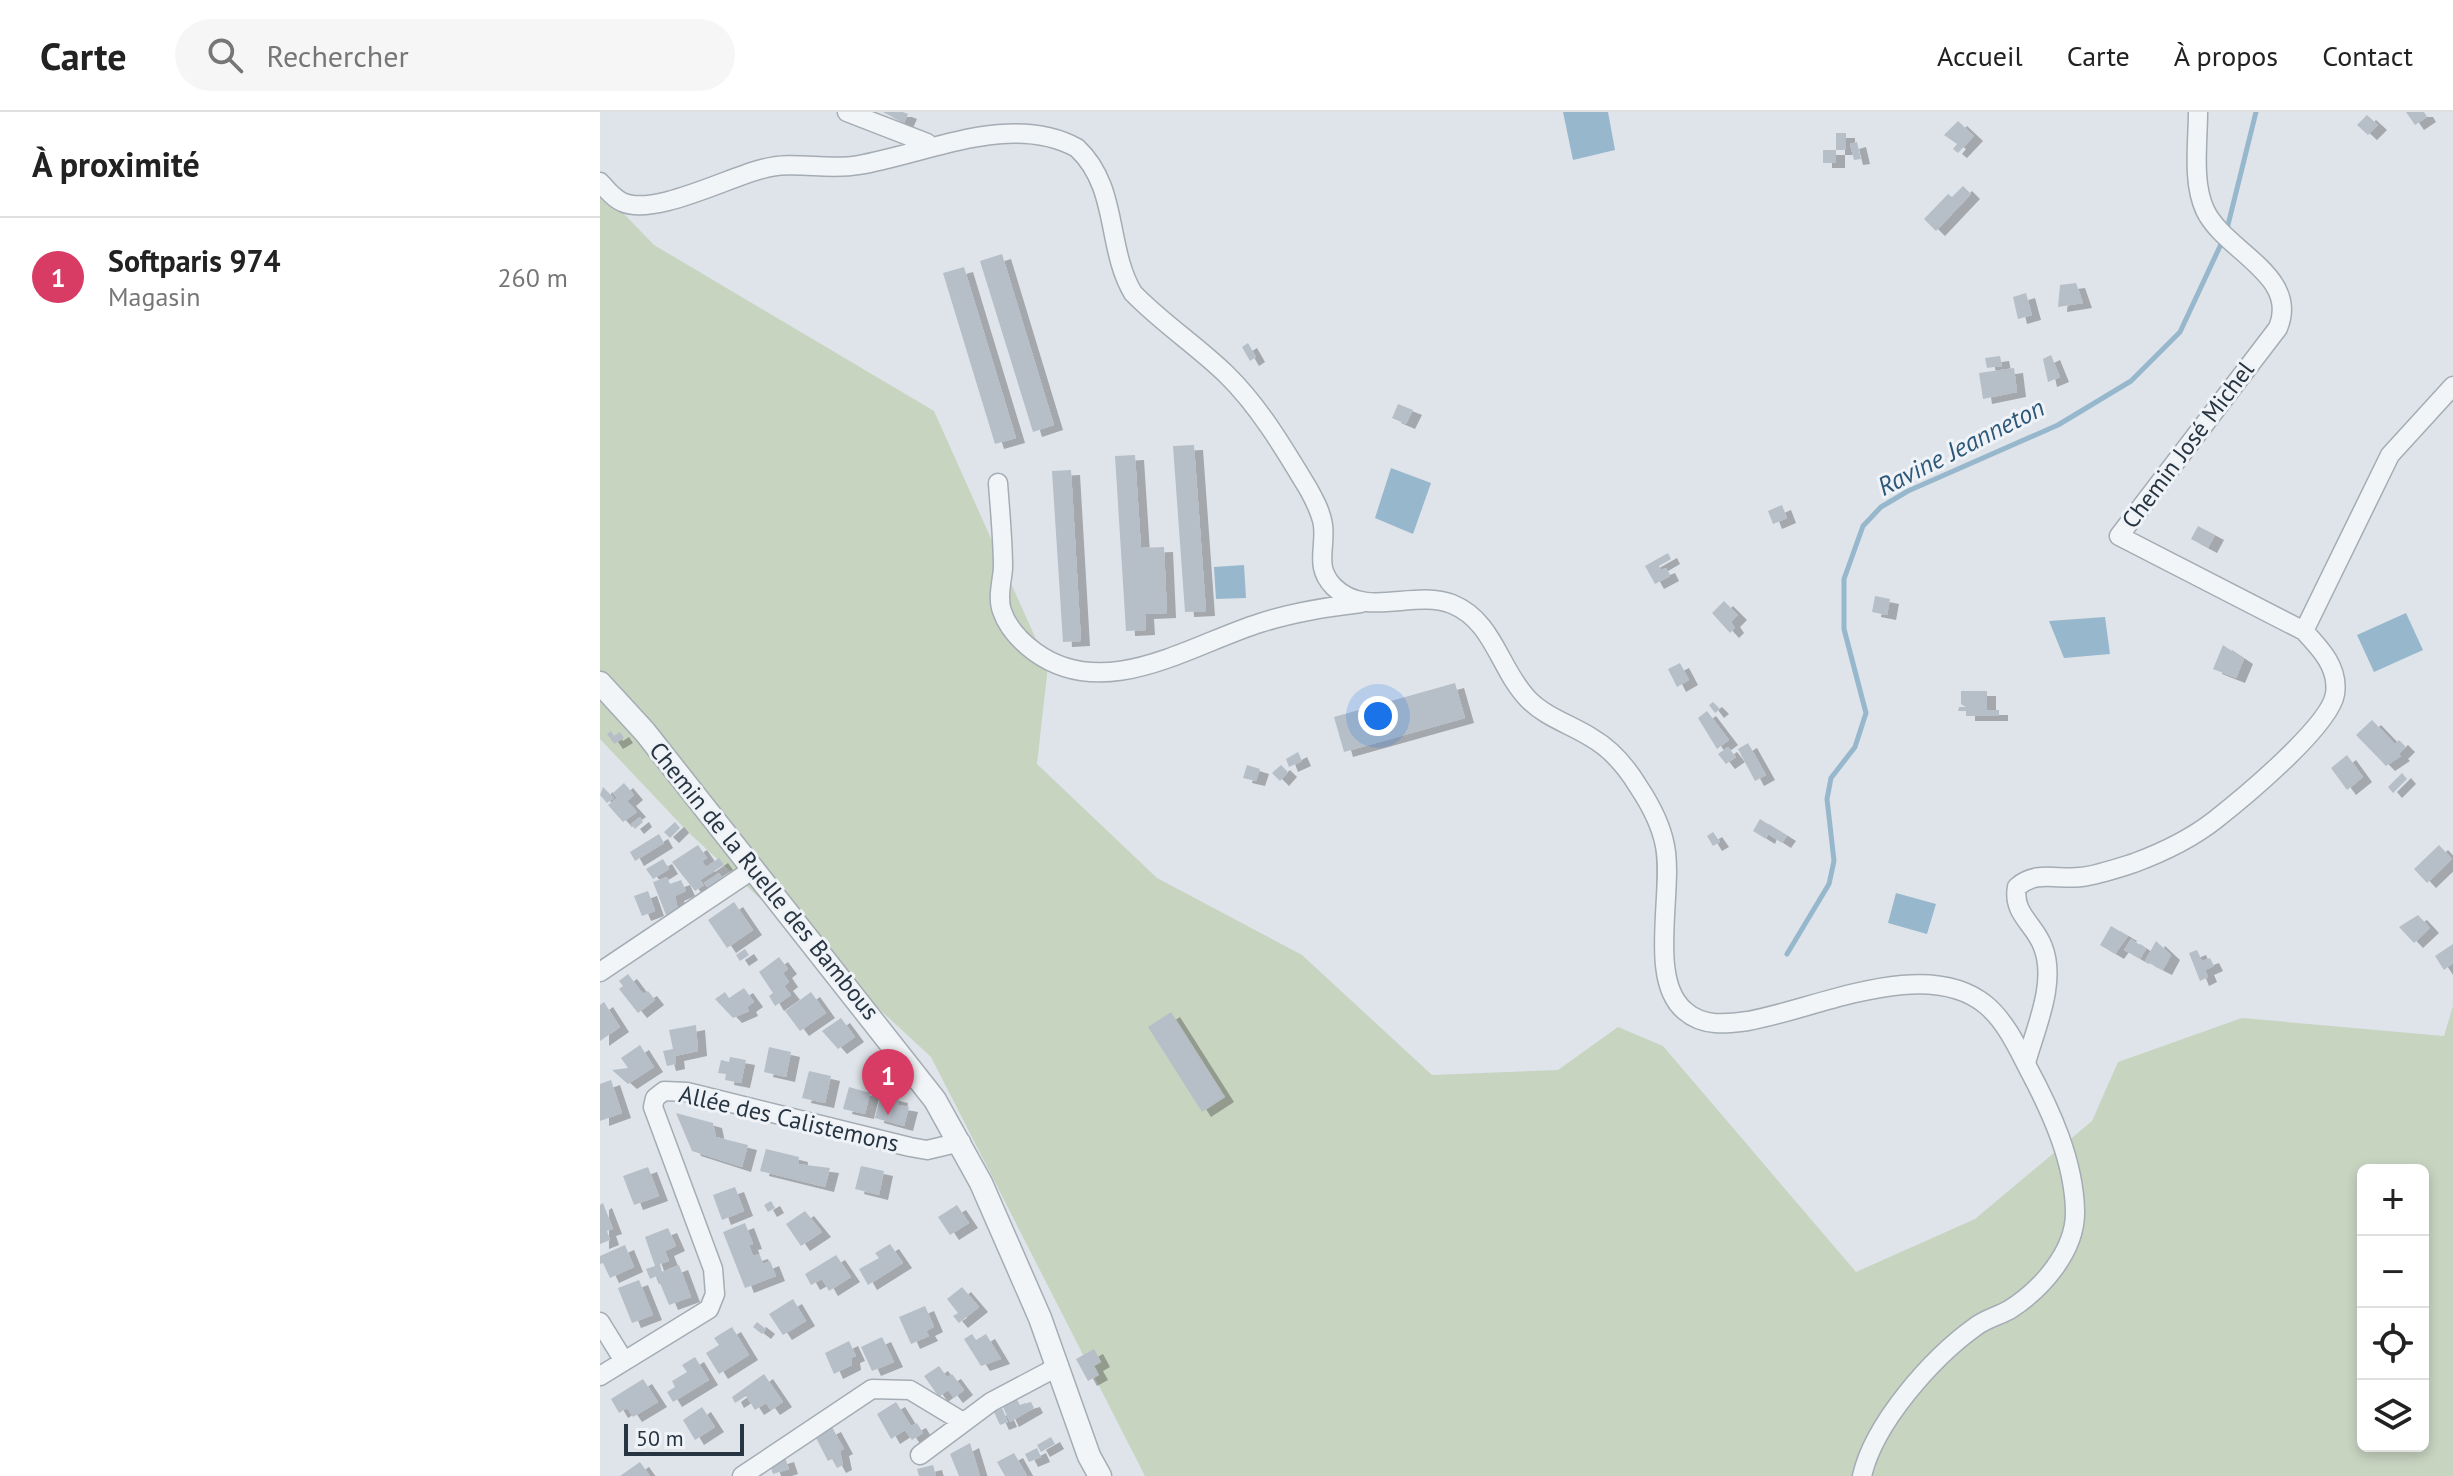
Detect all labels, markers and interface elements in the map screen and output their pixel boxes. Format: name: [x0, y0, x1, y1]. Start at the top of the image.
search box: [175, 19, 735, 91]
text: Carte: [40, 31, 127, 80]
icon: search: [203, 33, 247, 77]
text: Rechercher: [267, 36, 409, 75]
text: Accueil: [1937, 37, 2023, 74]
text: Carte: [2067, 37, 2130, 74]
text: À propos: [2174, 37, 2278, 74]
text: Contact: [2322, 37, 2413, 74]
text: À proximité: [32, 142, 200, 186]
text: Softparis 974: [108, 241, 280, 280]
text: 1: [51, 261, 65, 294]
text: 260 m: [497, 261, 568, 294]
text: Magasin: [108, 280, 200, 313]
street label: Chemin José Michel: [2115, 355, 2261, 535]
water label: Ravine Jeanneton: [1872, 390, 2050, 503]
your location: [1358, 696, 1398, 736]
street label: Chemin de la Ruelle des Bambous: [643, 735, 886, 1026]
pin: 1: [862, 1049, 914, 1115]
street label: Allée des Calistemons: [676, 1078, 902, 1159]
map controls: [2357, 1164, 2429, 1452]
button: +: [2357, 1164, 2429, 1236]
button: −: [2357, 1236, 2429, 1308]
button: locate: [2357, 1308, 2429, 1380]
button: layers: [2357, 1380, 2429, 1452]
scale bar: [624, 1420, 744, 1456]
text: 50 m: [636, 1424, 684, 1452]

